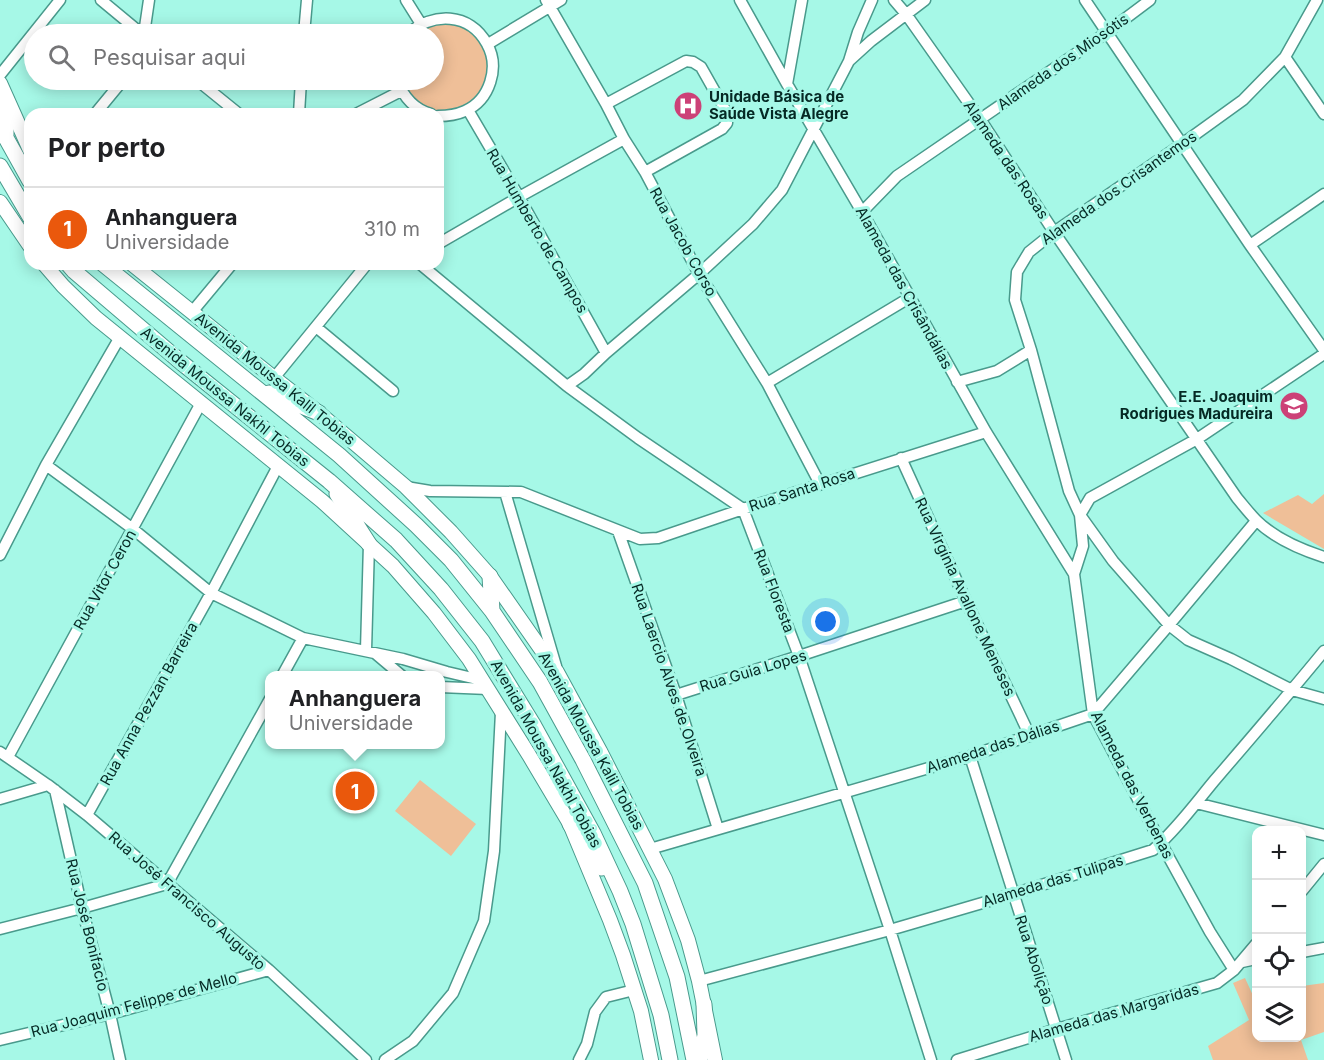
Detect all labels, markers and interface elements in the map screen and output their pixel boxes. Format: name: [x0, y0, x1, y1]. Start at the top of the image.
street label: Alameda dos Miosótis: [993, 9, 1132, 114]
search box: [24, 24, 444, 90]
icon: search: [45, 41, 78, 74]
text: Pesquisar aqui: [93, 44, 246, 70]
place label: Unidade Básica de Saúde Vista Alegre: [709, 87, 849, 123]
hospital icon: Unidade Básica de Saúde Vista Alegre: [672, 90, 704, 122]
street label: Alameda das Rosas: [960, 97, 1053, 223]
street label: Alameda dos Crisantemos: [1037, 127, 1200, 249]
text: Por perto: [48, 132, 166, 163]
street label: Rua Humberto de Campos: [482, 145, 592, 316]
street label: Rua Jacob Corso: [646, 184, 721, 300]
street label: Alameda das Crisândálias: [852, 203, 957, 372]
text: Anhanguera: [105, 204, 237, 230]
text: 1: [63, 217, 72, 241]
text: 310 m: [364, 217, 420, 241]
text: Universidade: [105, 230, 229, 254]
street label: Avenida Moussa Kalil Tobias: [191, 308, 359, 449]
street label: Avenida Moussa Nakhl Tobias: [137, 323, 314, 471]
place label: E.E. Joaquim Rodrigues Madureira: [1120, 387, 1273, 423]
school or university icon: E.E. Joaquim Rodrigues Madureira: [1278, 390, 1310, 422]
street label: Rua Santa Rosa: [746, 463, 857, 516]
street label: Rua Virgínia Avallone Meneses: [911, 494, 1020, 699]
street label: Rua Vitor Ceron: [69, 526, 140, 633]
street label: Rua Floresta: [750, 546, 799, 635]
street label: Rua Laercio Alves de Olveira: [628, 581, 711, 779]
your location: [811, 607, 840, 636]
street label: Rua Anna Pezzan Barreira: [96, 619, 201, 789]
street label: Rua Guia Lopes: [697, 645, 809, 696]
street label: Avenida Moussa Kalil Tobias: [534, 648, 648, 833]
street label: Avenida Moussa Nakhl Tobias: [487, 657, 606, 851]
popup: [265, 671, 445, 749]
text: Anhanguera: [289, 685, 421, 711]
street label: Alameda das Verbenas: [1087, 708, 1178, 862]
text: Universidade: [289, 711, 413, 735]
street label: Alameda das Dálias: [924, 716, 1062, 777]
pin: 1: [336, 768, 374, 814]
map controls: [1252, 826, 1306, 1042]
button: +: [1252, 826, 1306, 880]
street label: Rua José Francisco Augusto: [105, 827, 270, 974]
street label: Alameda das Tulipas: [980, 850, 1126, 911]
street label: Rua José Bonifacio: [62, 857, 113, 993]
button: −: [1252, 880, 1306, 934]
street label: Rua Abolição: [1011, 913, 1058, 1007]
button: locate: [1252, 934, 1306, 988]
street label: Rua Joaquim Felippe de Mello: [29, 968, 239, 1041]
street label: Alameda das Margaridas: [1027, 979, 1201, 1046]
button: layers: [1252, 988, 1306, 1042]

